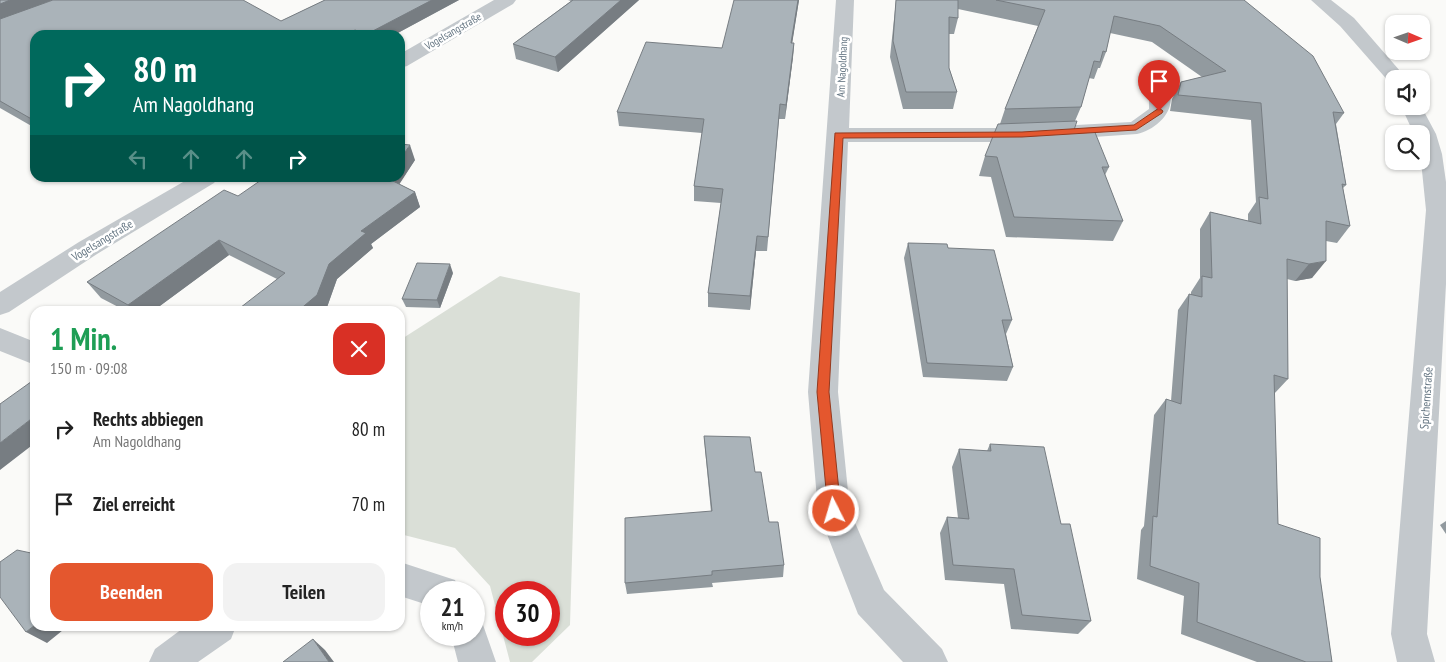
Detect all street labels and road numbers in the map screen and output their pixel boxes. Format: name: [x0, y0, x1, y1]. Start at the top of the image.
street label: Vogelsangstraße: [421, 9, 484, 53]
street label: Am Nagoldhang: [833, 36, 851, 98]
street label: Vogelsangstraße: [68, 216, 135, 265]
street label: Spichernstraße: [1416, 366, 1436, 430]

